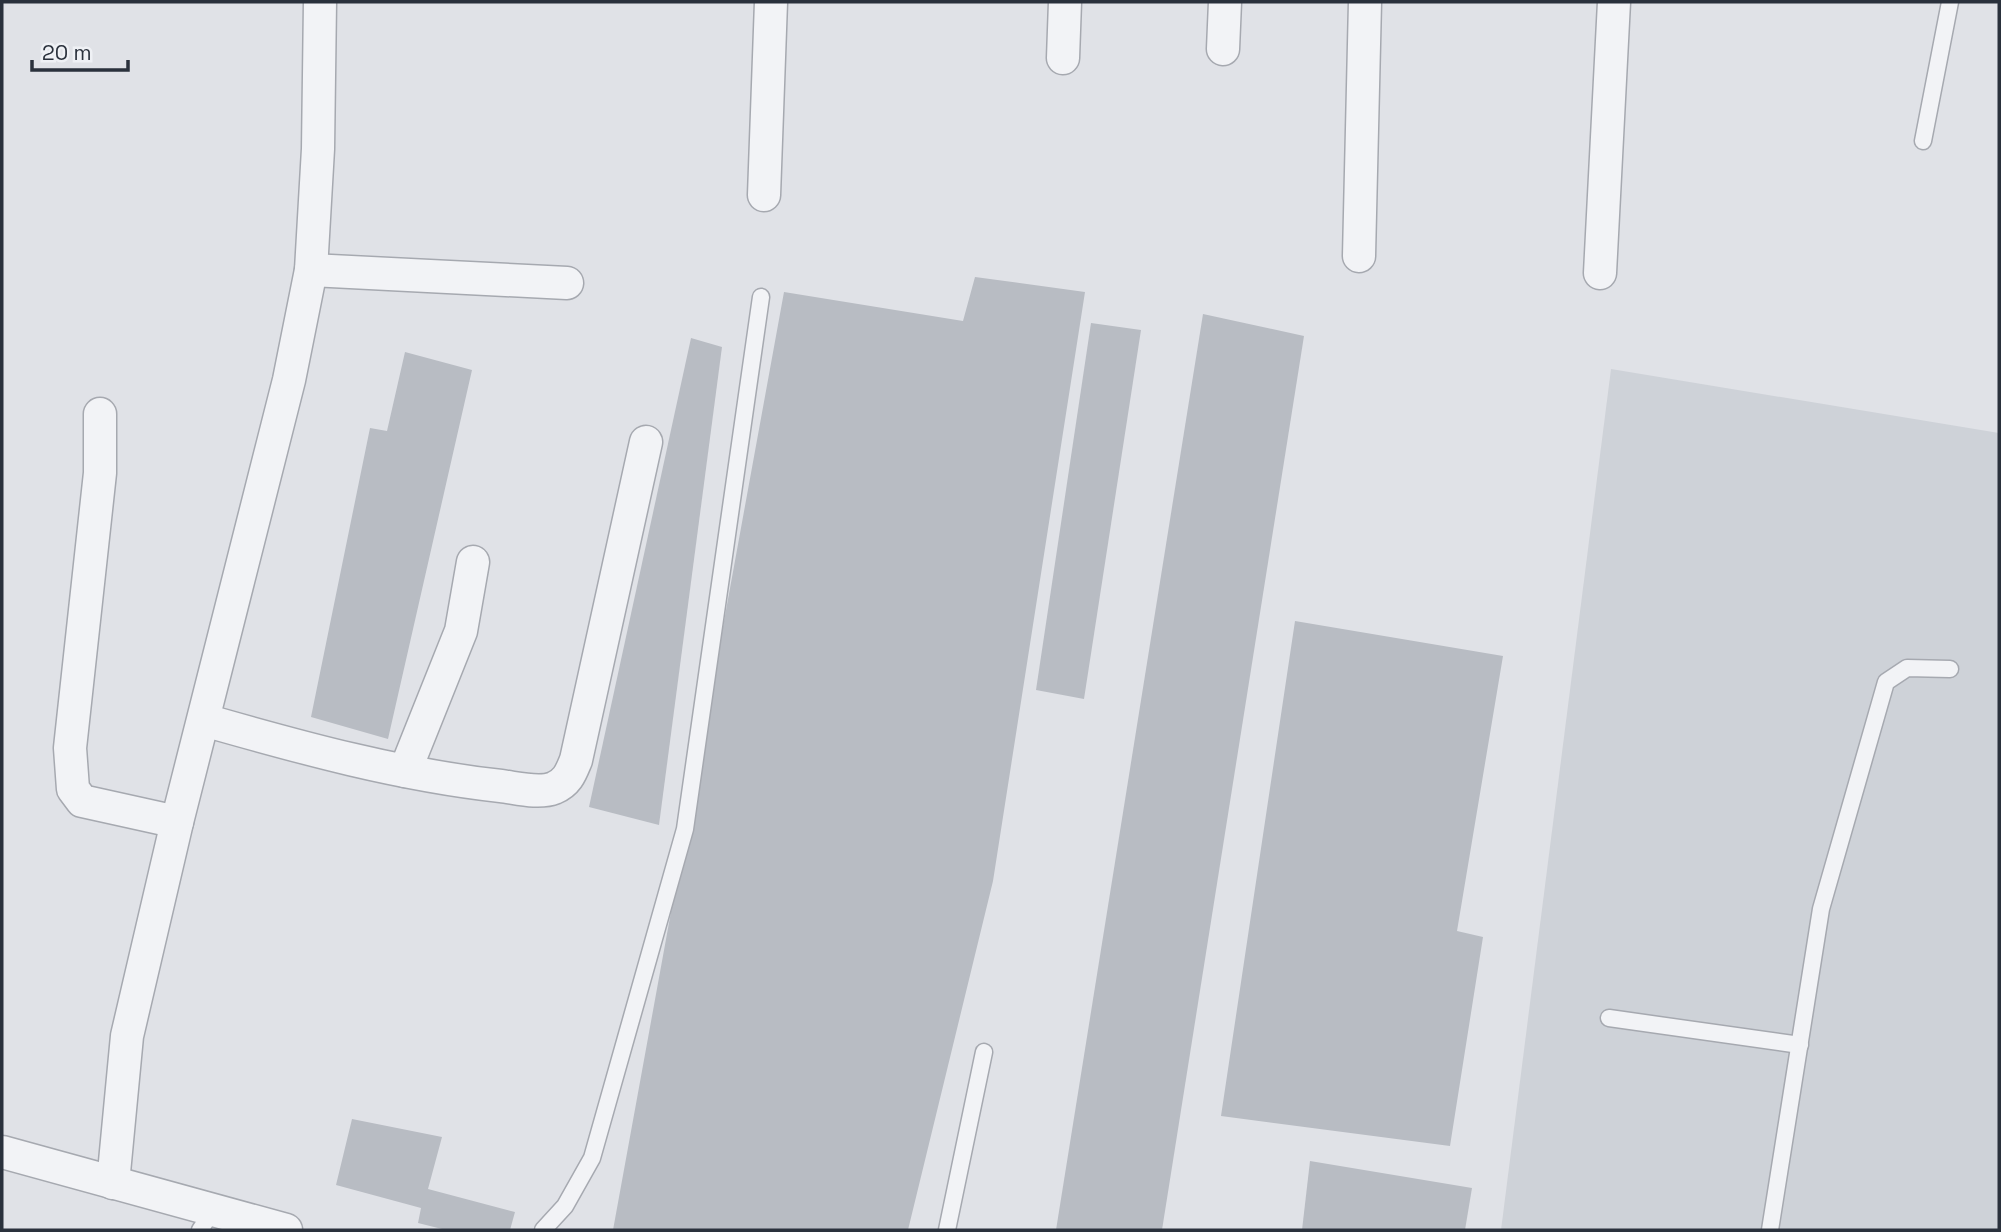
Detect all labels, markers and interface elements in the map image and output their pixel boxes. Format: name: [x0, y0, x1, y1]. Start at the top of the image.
scale bar: [32, 28, 128, 72]
text: 20 m: [42, 39, 92, 66]

